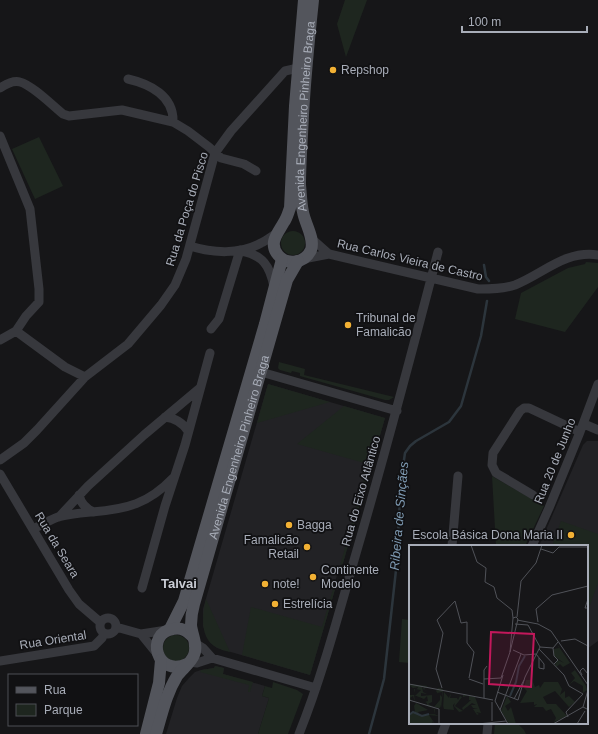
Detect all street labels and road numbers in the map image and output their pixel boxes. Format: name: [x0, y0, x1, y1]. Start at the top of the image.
street label: Avenida Engenheiro Pinheiro Braga: [293, 20, 318, 213]
street label: Rua da Poça do Pisco: [163, 150, 211, 268]
street label: Rua Carlos Vieira de Castro: [336, 236, 485, 284]
street label: Avenida Engenheiro Pinheiro Braga: [206, 353, 272, 541]
street label: Rua 20 de Junho: [531, 416, 579, 506]
street label: Rua do Eixo Atlântico: [339, 434, 384, 548]
street label: Rua da Seara: [32, 510, 82, 581]
street label: Rua Oriental: [19, 628, 87, 652]

